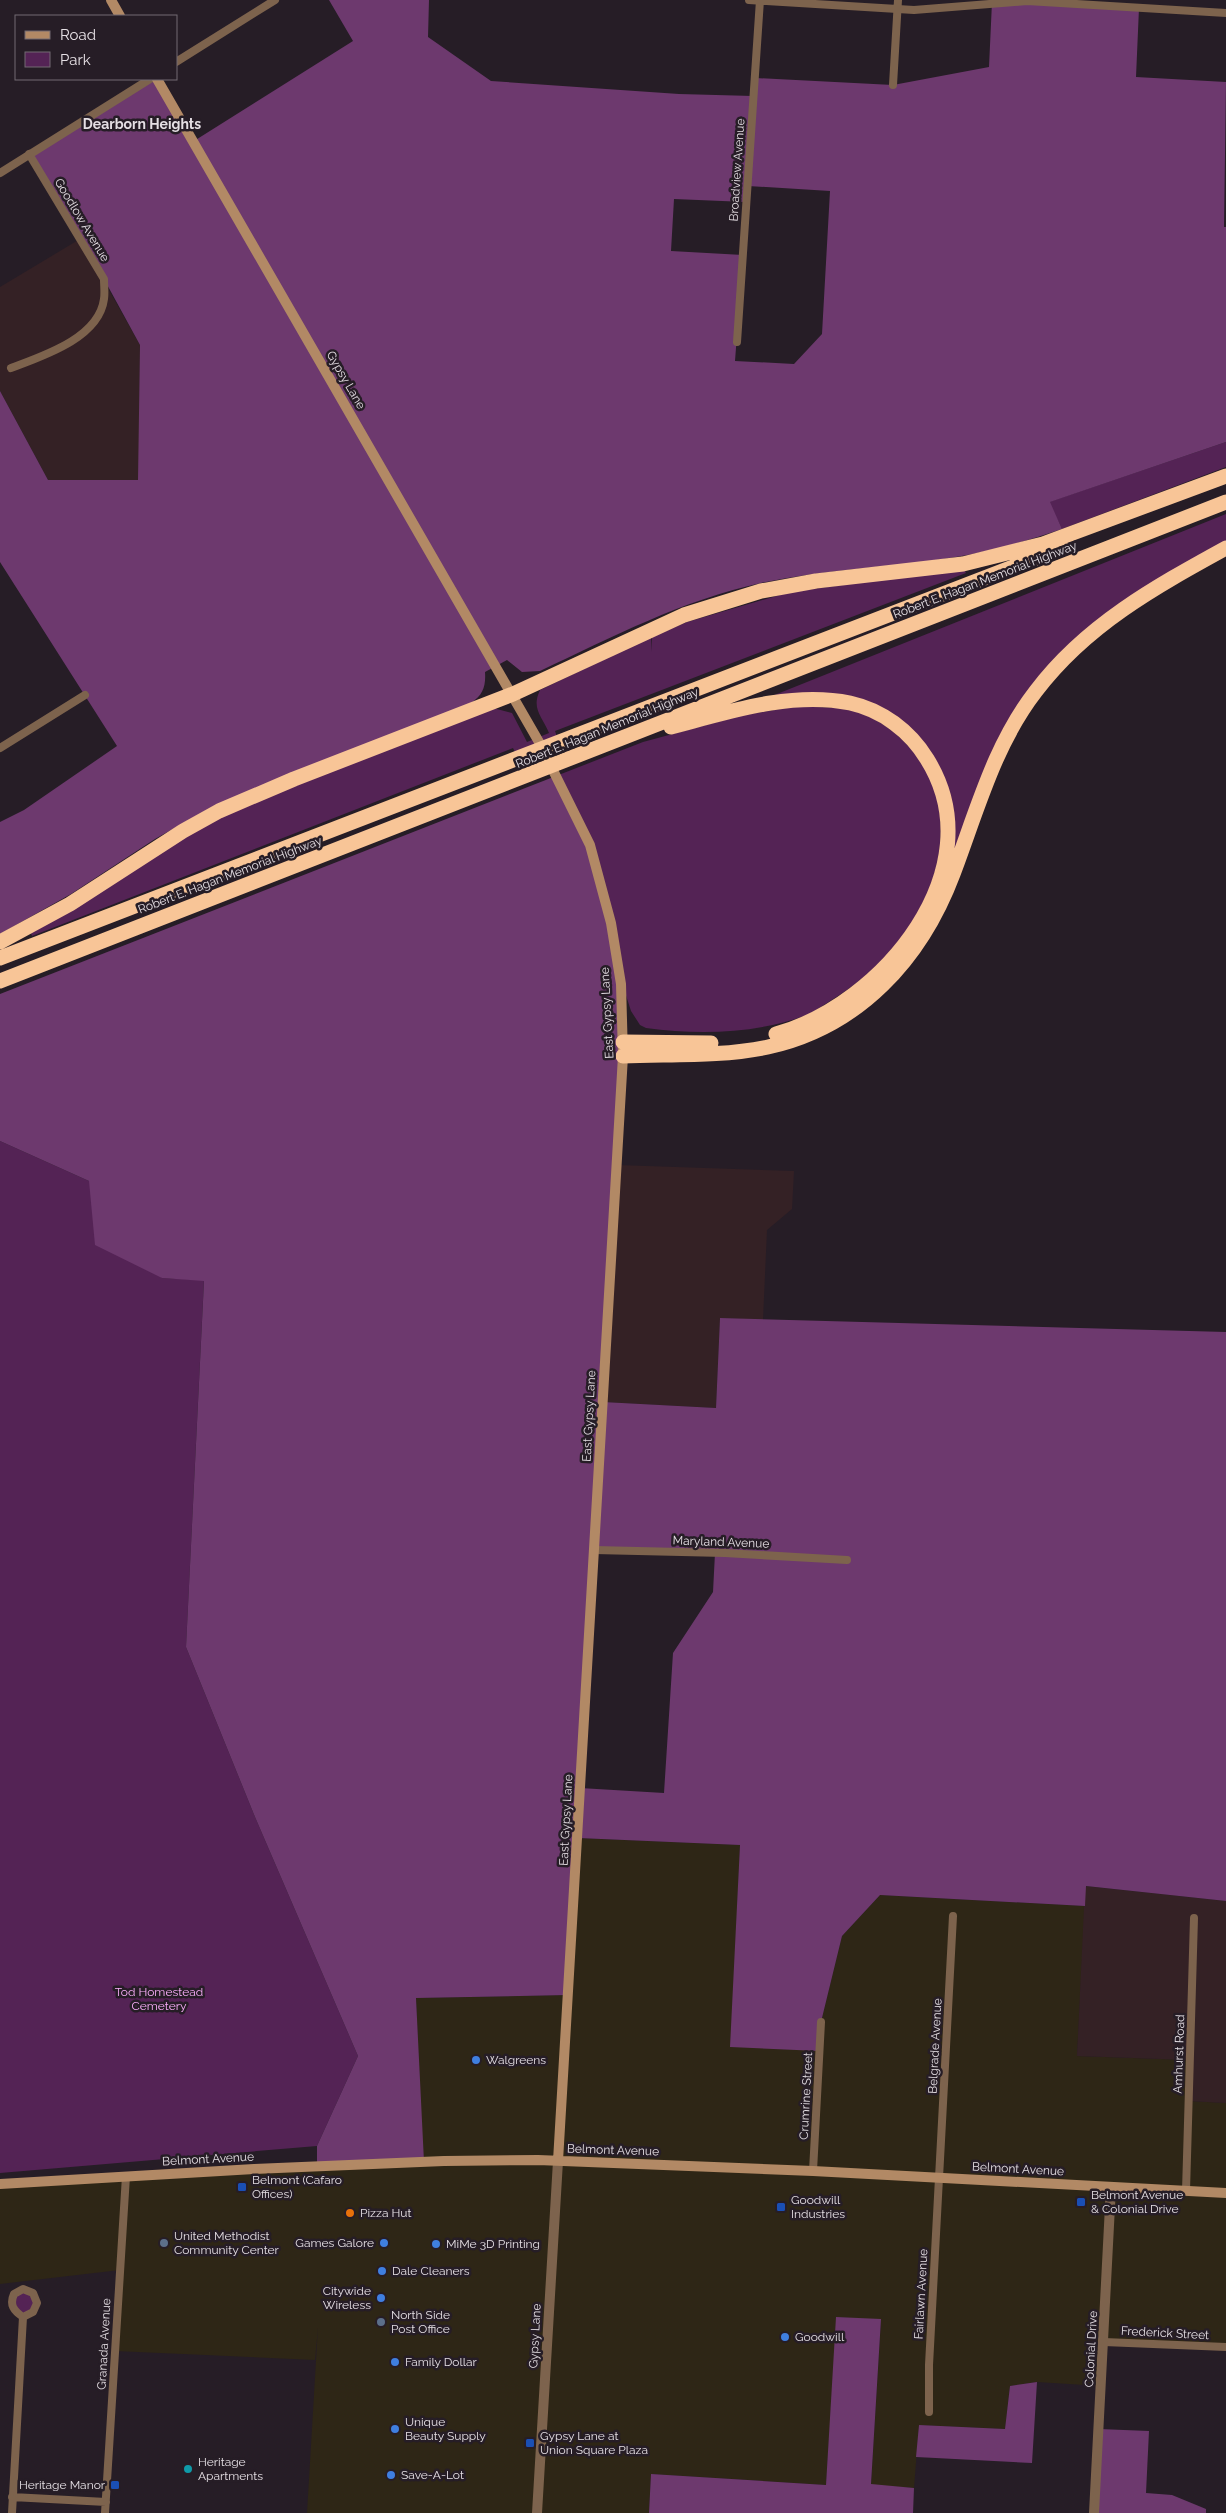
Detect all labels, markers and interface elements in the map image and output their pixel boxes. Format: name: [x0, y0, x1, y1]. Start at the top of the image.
legend: [15, 15, 178, 80]
text: Road: [60, 26, 96, 44]
text: Park: [60, 51, 91, 69]
district label: Dearborn Heights: [83, 116, 201, 132]
street label: Broadview Avenue: [726, 118, 748, 222]
street label: Goodlow Avenue: [52, 176, 112, 264]
street label: Gypsy Lane: [324, 348, 368, 412]
street label: Robert E. Hagan Memorial Highway: [891, 538, 1079, 622]
street label: Robert E. Hagan Memorial Highway: [514, 685, 701, 771]
street label: Robert E. Hagan Memorial Highway: [136, 833, 324, 917]
street label: East Gypsy Lane: [598, 967, 616, 1059]
street label: East Gypsy Lane: [580, 1370, 598, 1462]
street label: Maryland Avenue: [672, 1533, 770, 1551]
street label: East Gypsy Lane: [557, 1774, 575, 1866]
park label: Tod Homestead Cemetery: [115, 1985, 203, 2013]
street label: Belgrade Avenue: [926, 1998, 944, 2094]
street label: Amhurst Road: [1171, 2014, 1187, 2094]
street label: Crumrine Street: [797, 2052, 815, 2140]
place label: Walgreens: [486, 2053, 546, 2067]
marker: Walgreens: [470, 2054, 482, 2066]
street label: Belmont Avenue: [567, 2141, 659, 2159]
street label: Belmont Avenue: [162, 2150, 254, 2168]
street label: Belmont Avenue: [972, 2160, 1064, 2178]
place label: Belmont (Cafaro Offices): [252, 2173, 342, 2201]
marker: Belmont (Cafaro Offices): [236, 2181, 248, 2193]
place label: Belmont Avenue & Colonial Drive: [1091, 2188, 1183, 2216]
place label: Goodwill Industries: [791, 2193, 845, 2221]
marker: Belmont Avenue & Colonial Drive: [1075, 2196, 1087, 2208]
marker: Goodwill Industries: [775, 2201, 787, 2213]
place label: Pizza Hut: [360, 2206, 412, 2220]
marker: Pizza Hut: [344, 2207, 356, 2219]
place label: United Methodist Community Center: [174, 2229, 280, 2257]
place label: Games Galore: [295, 2236, 374, 2250]
marker: United Methodist Community Center: [158, 2237, 170, 2249]
marker: Games Galore: [378, 2237, 390, 2249]
place label: MiMe 3D Printing: [446, 2237, 540, 2251]
marker: MiMe 3D Printing: [430, 2238, 442, 2250]
street label: Fairlawn Avenue: [912, 2248, 930, 2340]
place label: Dale Cleaners: [392, 2264, 470, 2278]
marker: Dale Cleaners: [376, 2265, 388, 2277]
place label: Citywide Wireless: [323, 2284, 371, 2312]
marker: Citywide Wireless: [375, 2292, 387, 2304]
street label: Granada Avenue: [95, 2298, 113, 2390]
street label: Gypsy Lane: [526, 2303, 544, 2369]
place label: North Side Post Office: [391, 2308, 450, 2336]
street label: Colonial Drive: [1082, 2310, 1100, 2388]
marker: North Side Post Office: [375, 2316, 387, 2328]
street label: Frederick Street: [1121, 2324, 1209, 2342]
place label: Goodwill: [795, 2330, 845, 2344]
marker: Goodwill: [779, 2331, 791, 2343]
place label: Family Dollar: [405, 2355, 478, 2369]
marker: Family Dollar: [389, 2356, 401, 2368]
place label: Unique Beauty Supply: [405, 2415, 486, 2443]
marker: Unique Beauty Supply: [389, 2423, 401, 2435]
place label: Gypsy Lane at Union Square Plaza: [540, 2429, 648, 2457]
marker: Gypsy Lane at Union Square Plaza: [524, 2437, 536, 2449]
place label: Heritage Apartments: [198, 2455, 263, 2483]
marker: Heritage Apartments: [182, 2463, 194, 2475]
place label: Save-A-Lot: [401, 2468, 464, 2482]
marker: Save-A-Lot: [385, 2469, 397, 2481]
place label: Heritage Manor: [19, 2478, 106, 2492]
marker: Heritage Manor: [109, 2479, 121, 2491]

